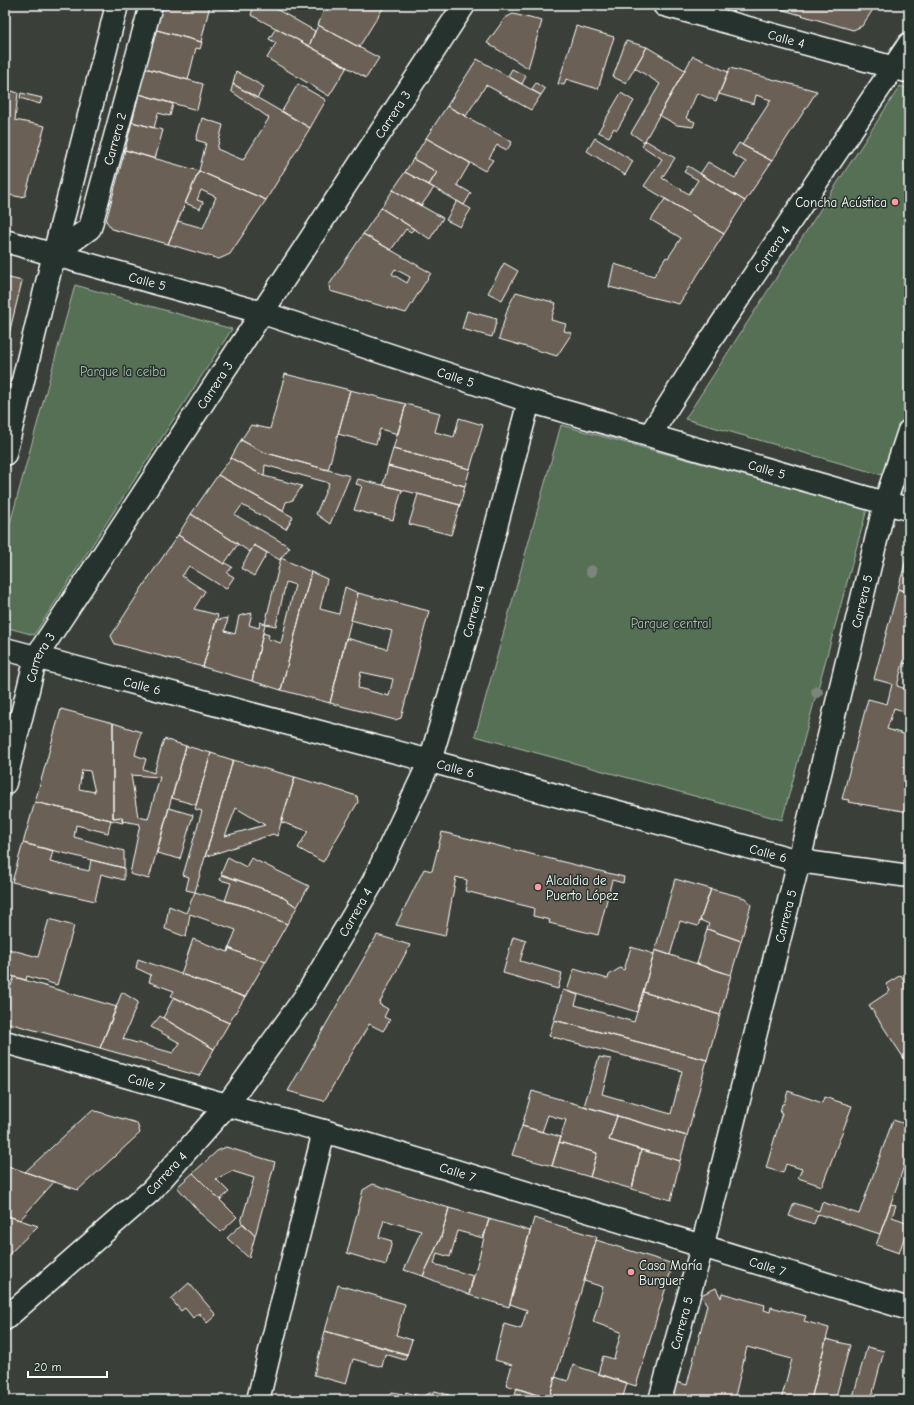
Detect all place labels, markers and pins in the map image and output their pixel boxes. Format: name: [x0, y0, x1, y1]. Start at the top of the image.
place label: Concha Acústica: [795, 195, 887, 210]
marker: Concha Acústica: [890, 197, 900, 207]
place label: Alcaldia de Puerto López: [546, 873, 619, 903]
marker: Alcaldia de Puerto López: [533, 882, 543, 892]
place label: Casa María Burguer: [639, 1258, 703, 1288]
marker: Casa María Burguer: [626, 1267, 636, 1277]

